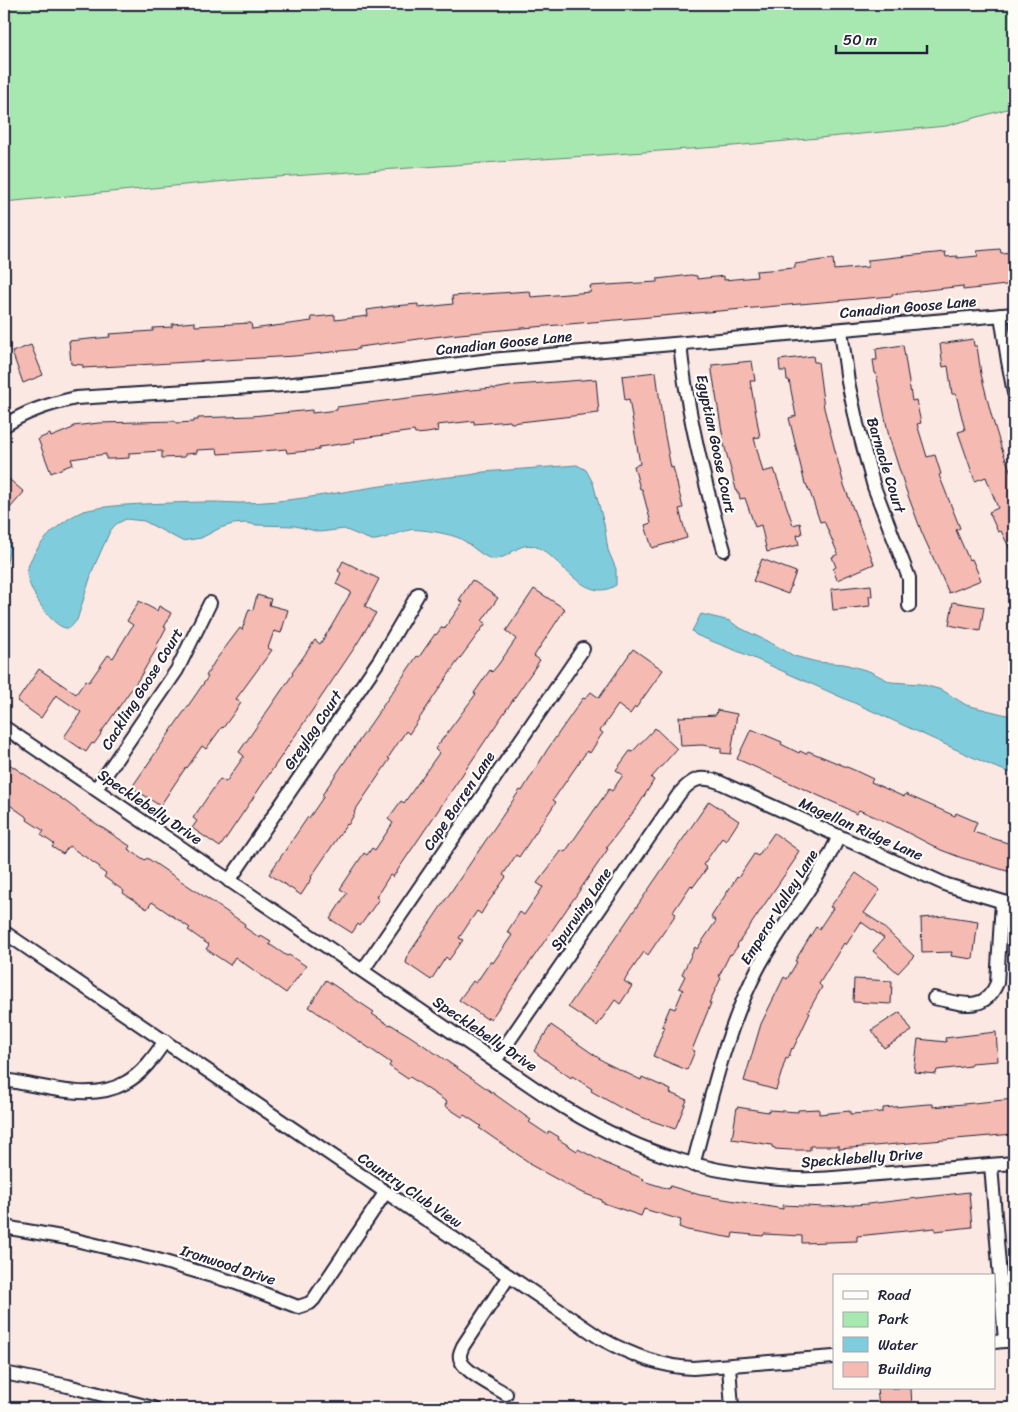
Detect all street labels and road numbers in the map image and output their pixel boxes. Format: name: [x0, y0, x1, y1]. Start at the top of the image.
street label: Canadian Goose Lane: [839, 288, 977, 326]
street label: Canadian Goose Lane: [435, 323, 573, 363]
street label: Egyptian Goose Court: [689, 372, 744, 516]
street label: Barnacle Court: [859, 414, 913, 517]
street label: Cackling Goose Court: [94, 622, 190, 755]
street label: Greylag Court: [277, 684, 350, 775]
street label: Cape Barren Lane: [416, 746, 502, 856]
street label: Specklebelly Drive: [92, 762, 208, 852]
street label: Magellan Ridge Lane: [795, 790, 928, 868]
street label: Emperor Valley Lane: [733, 844, 825, 970]
street label: Spurwing Lane: [543, 862, 619, 956]
street label: Specklebelly Drive: [427, 989, 543, 1079]
street label: Specklebelly Drive: [800, 1141, 924, 1175]
street label: Country Club View: [352, 1145, 468, 1235]
street label: Ironwood Drive: [176, 1237, 279, 1293]

